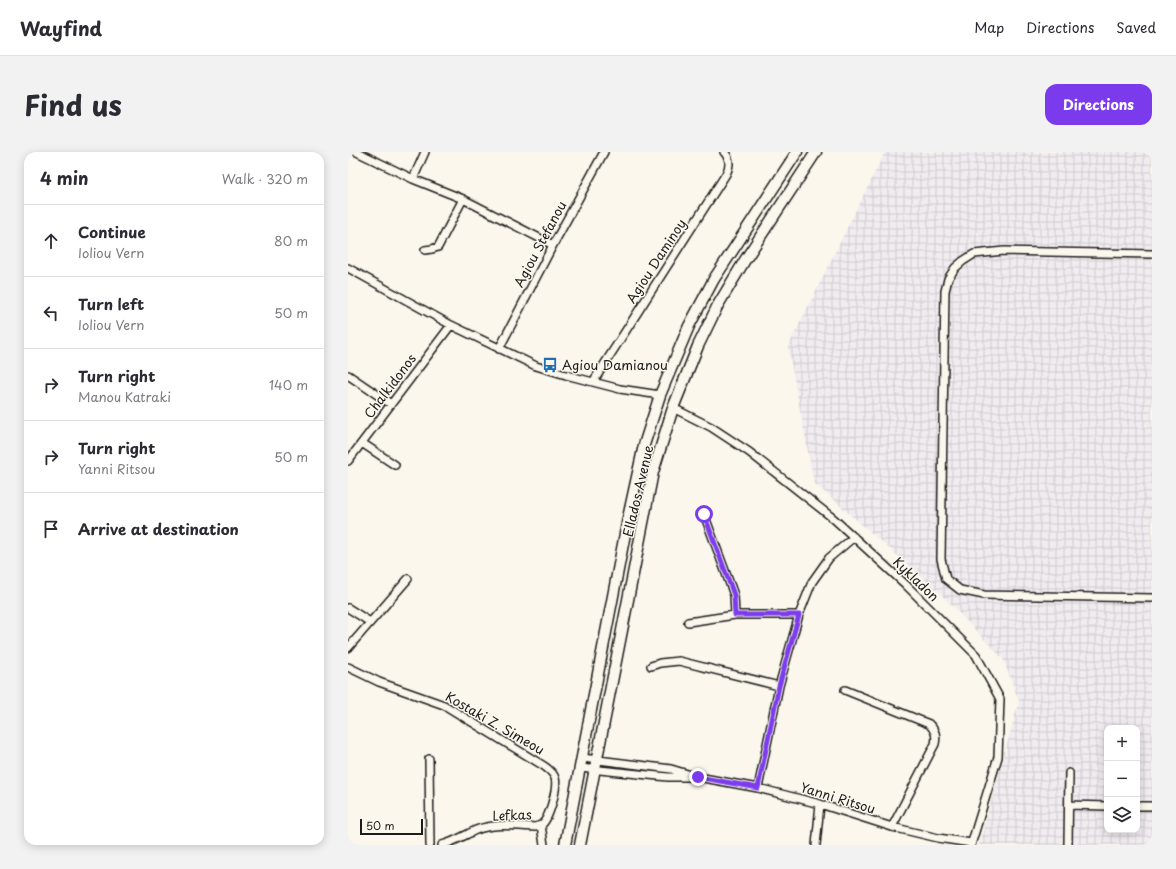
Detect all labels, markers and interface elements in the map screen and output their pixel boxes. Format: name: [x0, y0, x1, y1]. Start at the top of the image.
text: Wayfind: [20, 14, 102, 42]
text: Map: [974, 17, 1004, 38]
text: Directions: [1026, 17, 1094, 38]
text: Saved: [1116, 17, 1156, 38]
text: Find us: [24, 83, 122, 126]
button: Directions: [1045, 84, 1152, 125]
text: 4 min: [40, 165, 88, 191]
text: Walk · 320 m: [222, 169, 308, 188]
street label: Agiou Stefanou: [509, 197, 570, 290]
street label: Agiou Daminoy: [621, 215, 690, 307]
text: Continue: [78, 220, 146, 243]
icon: ahead: [40, 230, 62, 252]
text: 80 m: [274, 231, 308, 250]
text: Ioliou Vern: [78, 243, 144, 262]
text: Turn left: [78, 292, 144, 315]
icon: left: [40, 302, 62, 324]
text: 50 m: [274, 303, 308, 322]
text: Ioliou Vern: [78, 315, 144, 334]
street label: Chalkidonos: [359, 350, 420, 422]
place label: Agiou Damianou: [562, 355, 668, 374]
bus stop icon: Agiou Damianou: [541, 356, 559, 374]
text: Turn right: [78, 364, 155, 387]
icon: right: [40, 374, 62, 396]
text: 140 m: [269, 375, 308, 394]
text: Manou Katraki: [78, 387, 171, 406]
text: Turn right: [78, 436, 155, 459]
street label: Ellados Avenue: [618, 443, 657, 539]
icon: right: [40, 446, 62, 468]
text: 50 m: [274, 447, 308, 466]
text: Yanni Ritsou: [78, 459, 155, 478]
route start: [695, 505, 713, 523]
text: Arrive at destination: [78, 517, 239, 540]
icon: arrive: [40, 518, 62, 540]
street label: Kykladon: [889, 552, 943, 605]
street label: Kostaki Z. Simeou: [442, 687, 548, 759]
map controls: [1104, 725, 1140, 833]
button: +: [1104, 725, 1140, 761]
button: −: [1104, 761, 1140, 797]
route end: [689, 768, 707, 786]
street label: Yanni Ritsou: [798, 777, 878, 818]
button: layers: [1104, 797, 1140, 833]
street label: Lefkas: [492, 804, 532, 825]
scale bar: [360, 817, 423, 836]
text: 50 m: [366, 817, 395, 834]

